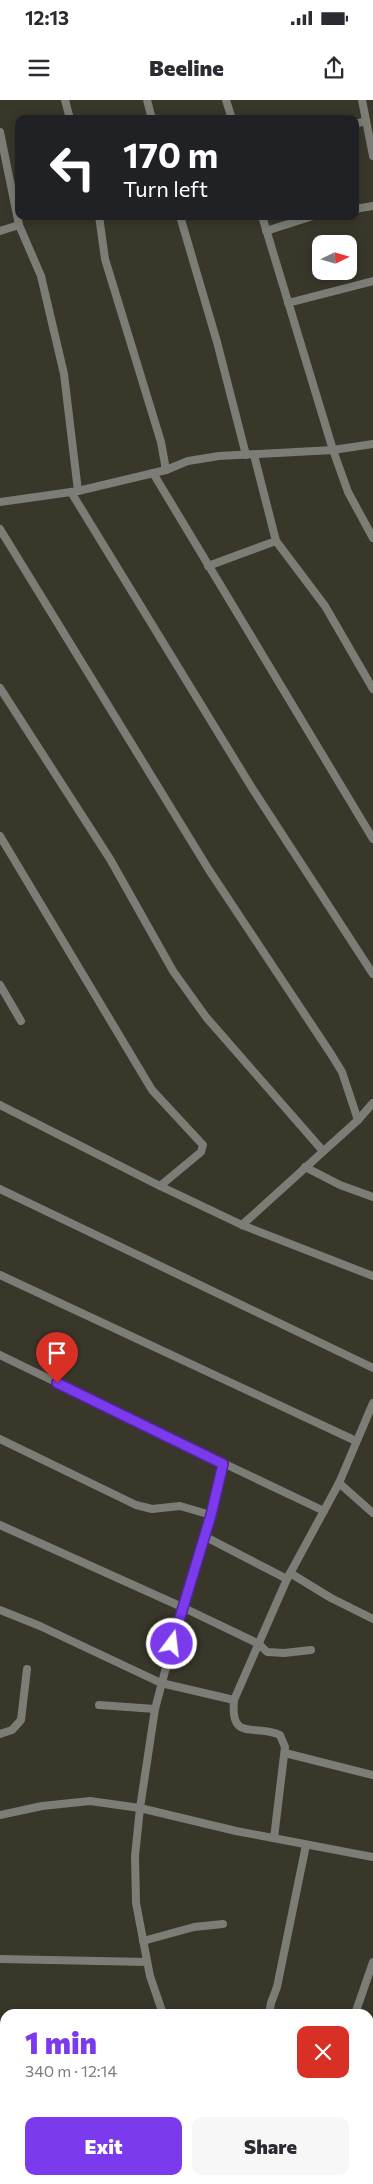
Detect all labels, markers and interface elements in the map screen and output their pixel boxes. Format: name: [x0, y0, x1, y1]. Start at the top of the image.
text: 12:13: [25, 6, 69, 29]
icon: menu: [25, 54, 53, 82]
text: Beeline: [149, 54, 224, 81]
icon: share: [320, 54, 348, 82]
text: 170 m: [123, 132, 218, 175]
icon: left: [40, 135, 105, 200]
text: Turn left: [123, 175, 208, 202]
north arrow: [312, 235, 358, 280]
map controls: [312, 235, 357, 280]
pin: [36, 1332, 78, 1383]
icon: arrive: [43, 1339, 71, 1367]
position arrow: [145, 1617, 197, 1669]
text: 1 min: [25, 2023, 97, 2060]
button: close: [297, 2026, 349, 2078]
text: 340 m · 12:14: [25, 2061, 117, 2080]
button: Exit: [25, 2117, 182, 2175]
button: Share: [192, 2117, 349, 2175]

